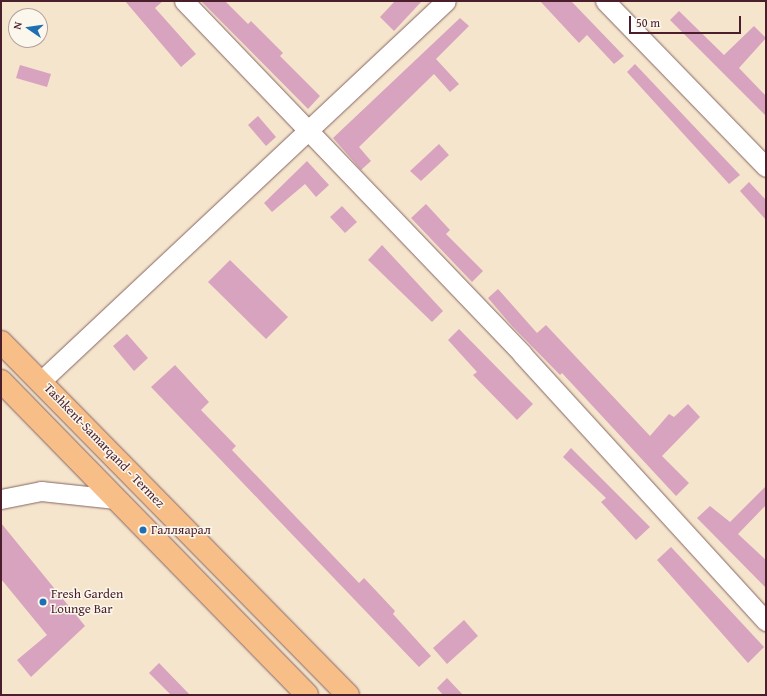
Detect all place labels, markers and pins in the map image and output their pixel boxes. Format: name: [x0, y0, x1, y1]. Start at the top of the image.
place label: Галляарал: [151, 522, 211, 538]
marker: Галляарал: [138, 525, 148, 535]
place label: Fresh Garden Lounge Bar: [51, 587, 123, 618]
marker: Fresh Garden Lounge Bar: [38, 597, 48, 607]

